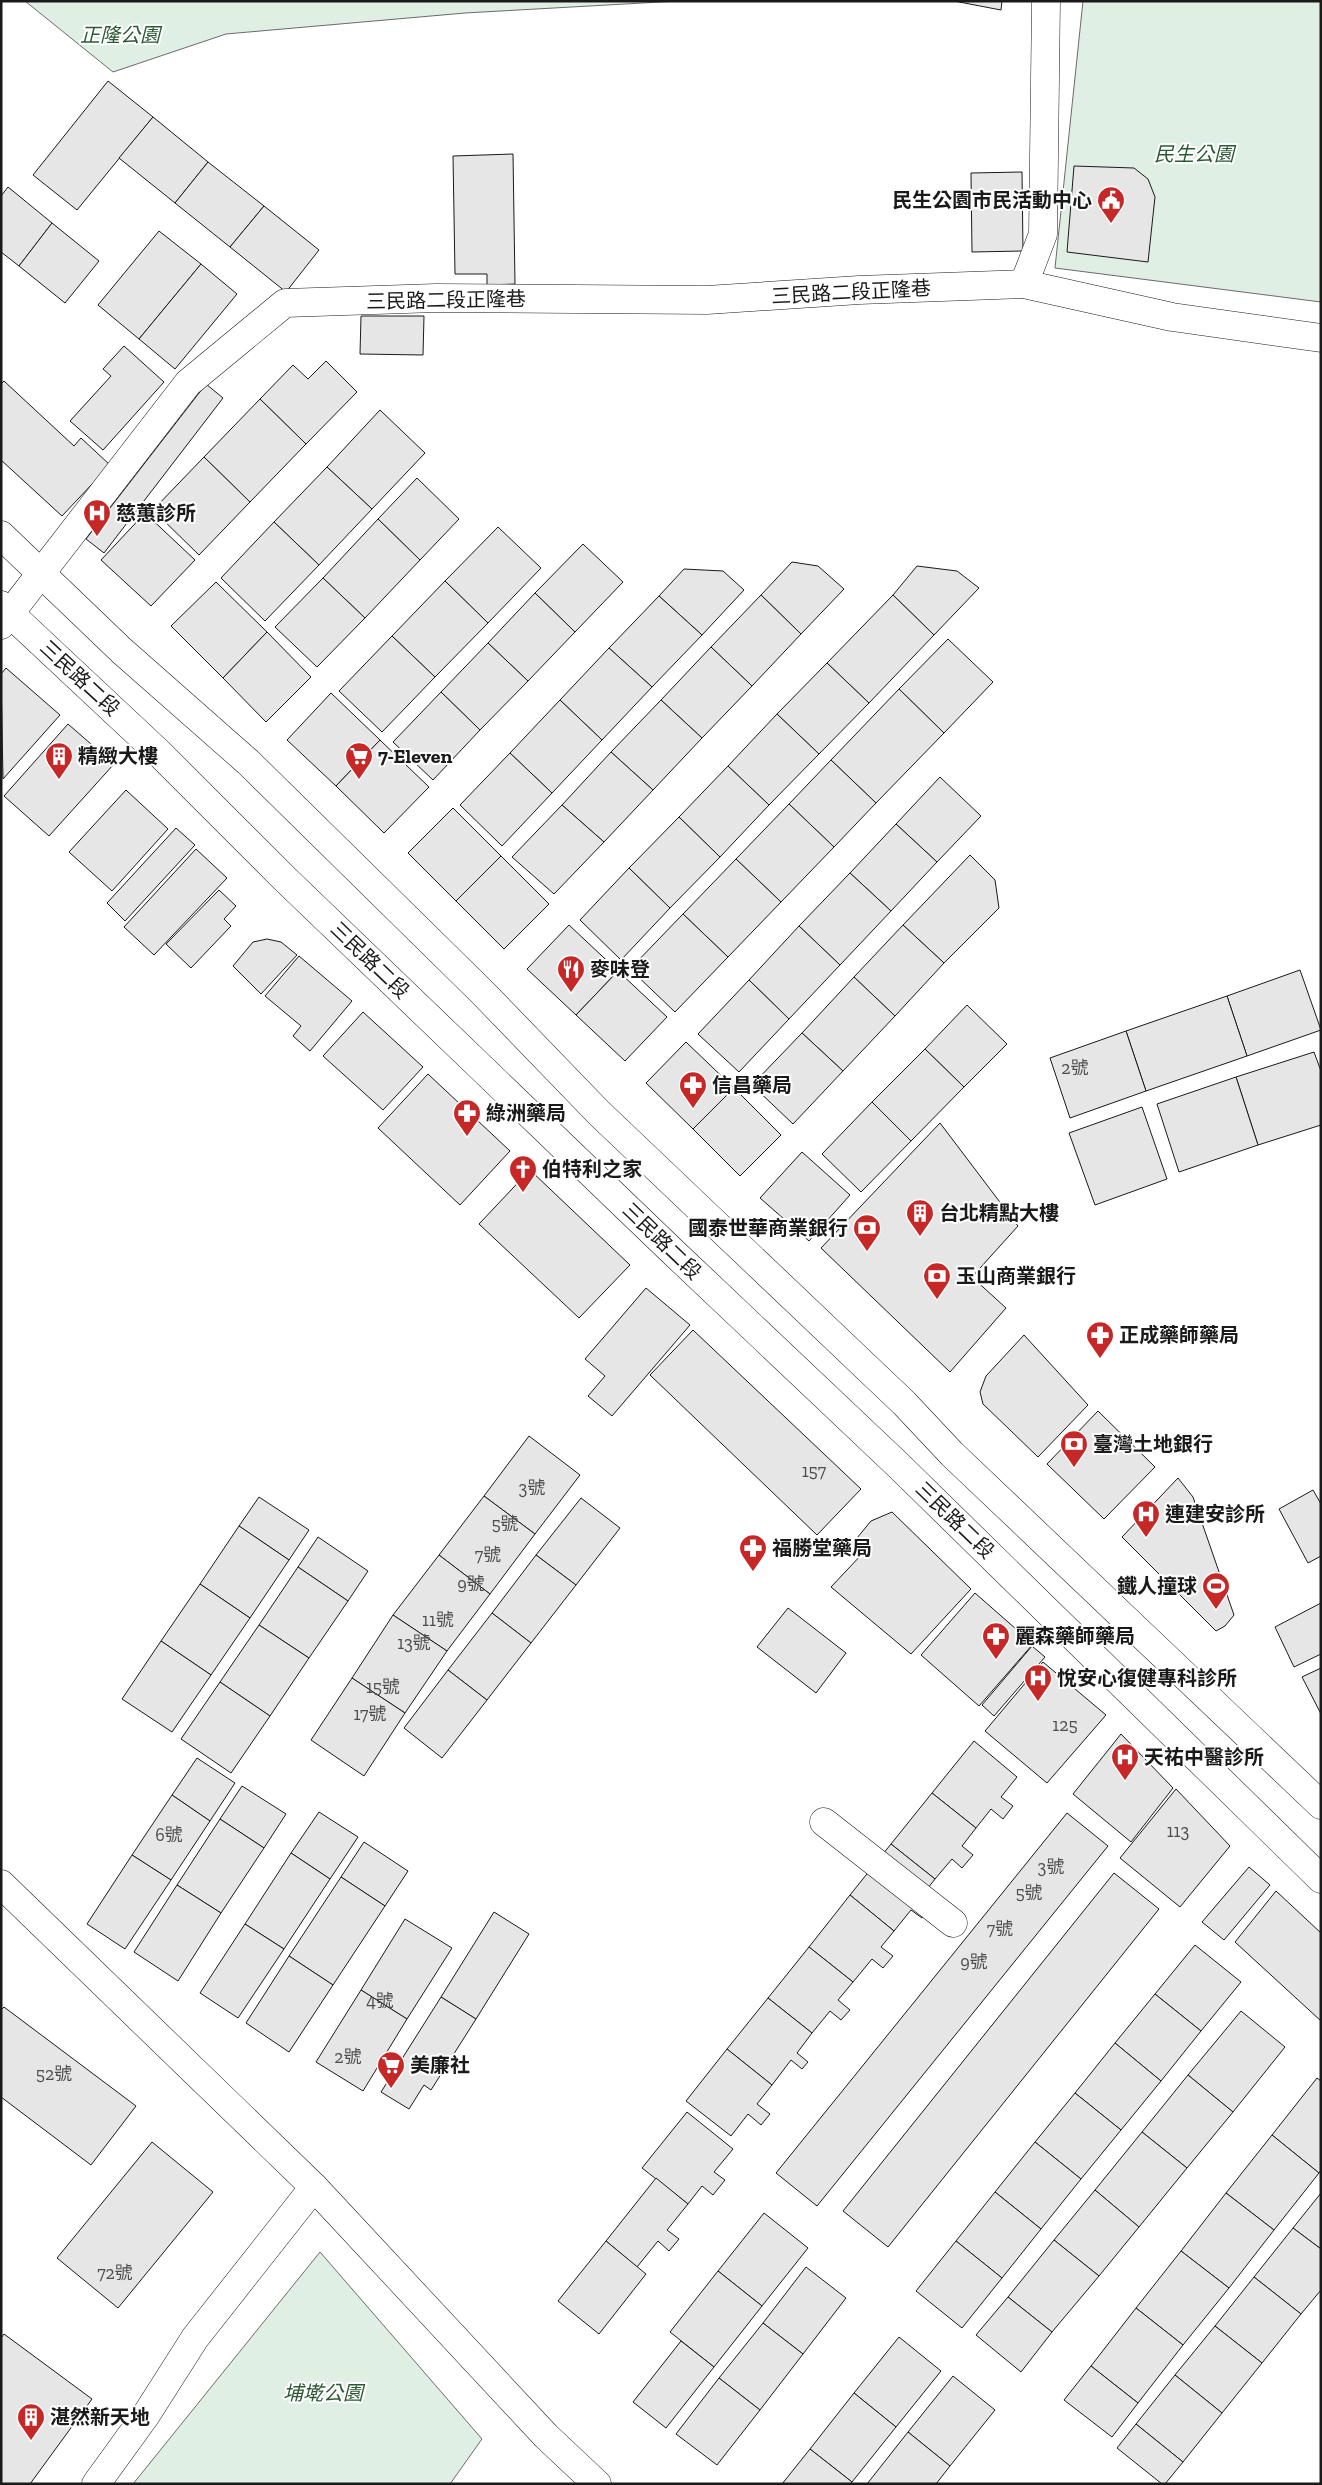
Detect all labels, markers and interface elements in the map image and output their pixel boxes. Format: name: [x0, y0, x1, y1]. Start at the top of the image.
park label: 正隆公園: [80, 23, 163, 47]
park label: 民生公園: [1154, 142, 1237, 166]
public building icon: 民生公園市民活動中心: [1096, 185, 1126, 224]
place label: 民生公園市民活動中心: [892, 188, 1092, 212]
street label: 三民路二段正隆巷: [770, 276, 932, 308]
street label: 三民路二段正隆巷: [366, 287, 526, 313]
hospital icon: 慈蕙診所: [82, 498, 112, 537]
place label: 慈蕙診所: [116, 501, 196, 525]
street label: 三民路二段: [35, 635, 125, 721]
building icon: 精緻大樓: [44, 741, 74, 780]
supermarket icon: 7-Eleven: [344, 741, 374, 780]
place label: 精緻大樓: [78, 744, 158, 768]
place label: 7-Eleven: [378, 744, 452, 768]
street label: 三民路二段: [326, 917, 414, 1003]
restaurant icon: 麥味登: [556, 954, 586, 993]
place label: 麥味登: [590, 957, 650, 981]
house number: 2號: [1061, 1057, 1089, 1079]
pharmacy icon: 信昌藥局: [678, 1070, 708, 1109]
place label: 信昌藥局: [712, 1073, 792, 1097]
pharmacy icon: 綠洲藥局: [452, 1098, 482, 1137]
place label: 綠洲藥局: [486, 1101, 566, 1125]
church icon: 伯特利之家: [508, 1154, 538, 1193]
place label: 伯特利之家: [542, 1157, 642, 1181]
street label: 三民路二段: [618, 1198, 706, 1284]
building icon: 台北精點大樓: [905, 1198, 935, 1237]
place label: 台北精點大樓: [939, 1201, 1059, 1225]
bank icon: 國泰世華商業銀行: [852, 1213, 882, 1252]
place label: 國泰世華商業銀行: [688, 1216, 848, 1240]
bank icon: 玉山商業銀行: [922, 1261, 952, 1300]
place label: 玉山商業銀行: [956, 1264, 1076, 1288]
pharmacy icon: 正成藥師藥局: [1085, 1320, 1115, 1359]
place label: 正成藥師藥局: [1119, 1323, 1239, 1347]
bank icon: 臺灣土地銀行: [1059, 1429, 1089, 1468]
place label: 臺灣土地銀行: [1093, 1432, 1213, 1456]
house number: 157: [802, 1460, 827, 1482]
house number: 3號: [519, 1477, 545, 1499]
street label: 三民路二段: [911, 1477, 999, 1563]
hospital icon: 連建安診所: [1131, 1499, 1161, 1538]
place label: 連建安診所: [1165, 1502, 1265, 1526]
house number: 5號: [491, 1513, 519, 1535]
pharmacy icon: 福勝堂藥局: [738, 1533, 768, 1572]
place label: 福勝堂藥局: [772, 1536, 872, 1560]
house number: 7號: [475, 1544, 501, 1566]
sports icon: 鐵人撞球: [1201, 1571, 1231, 1610]
house number: 9號: [457, 1573, 485, 1595]
place label: 鐵人撞球: [1117, 1574, 1197, 1598]
house number: 11號: [422, 1609, 454, 1631]
pharmacy icon: 麗森藥師藥局: [981, 1621, 1011, 1660]
place label: 麗森藥師藥局: [1015, 1624, 1135, 1648]
house number: 13號: [397, 1632, 431, 1654]
hospital icon: 悅安心復健專科診所: [1023, 1663, 1053, 1702]
place label: 悅安心復健專科診所: [1057, 1666, 1237, 1690]
house number: 15號: [366, 1676, 400, 1698]
house number: 17號: [353, 1703, 387, 1725]
house number: 125: [1052, 1714, 1078, 1736]
hospital icon: 天祐中醫診所: [1110, 1742, 1140, 1781]
place label: 天祐中醫診所: [1144, 1745, 1264, 1769]
house number: 113: [1167, 1820, 1190, 1842]
house number: 6號: [155, 1824, 183, 1846]
house number: 3號: [1038, 1856, 1064, 1878]
house number: 5號: [1015, 1882, 1043, 1904]
house number: 7號: [987, 1918, 1013, 1940]
house number: 9號: [960, 1951, 988, 1973]
house number: 4號: [366, 1990, 394, 2012]
house number: 2號: [334, 2046, 362, 2068]
supermarket icon: 美廉社: [376, 2050, 406, 2089]
place label: 美廉社: [410, 2053, 470, 2077]
house number: 52號: [36, 2063, 72, 2085]
house number: 72號: [97, 2262, 133, 2284]
park label: 埔墘公園: [283, 2381, 366, 2405]
building icon: 湛然新天地: [16, 2402, 46, 2441]
place label: 湛然新天地: [50, 2405, 150, 2429]

